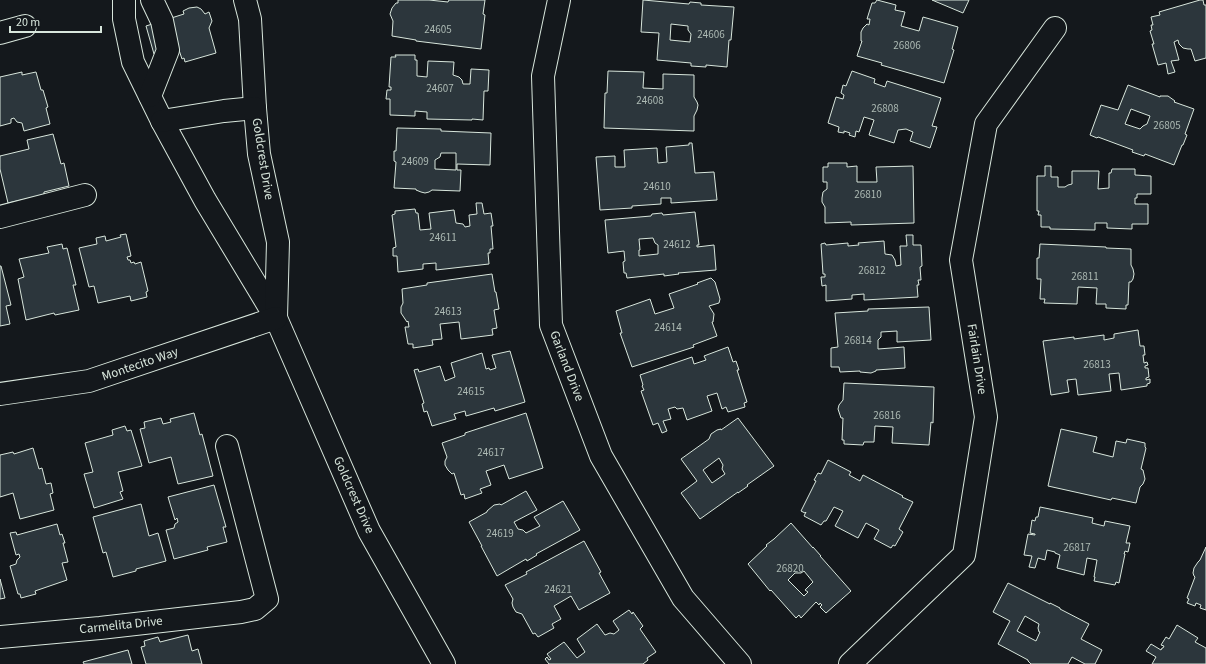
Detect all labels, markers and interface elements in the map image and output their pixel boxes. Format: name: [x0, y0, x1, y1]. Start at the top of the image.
scale bar: [10, 8, 101, 34]
text: 20 m: [16, 14, 40, 31]
house number: 24605: [424, 22, 452, 37]
house number: 24606: [697, 27, 725, 42]
house number: 26806: [893, 38, 921, 53]
house number: 24607: [426, 81, 454, 96]
house number: 24608: [636, 93, 664, 108]
house number: 26808: [871, 101, 899, 116]
street label: Goldcrest Drive: [248, 117, 278, 201]
house number: 26805: [1153, 118, 1181, 133]
house number: 24609: [401, 154, 429, 169]
house number: 24610: [643, 179, 671, 194]
house number: 26810: [854, 187, 882, 202]
house number: 24611: [429, 230, 457, 245]
house number: 24612: [663, 237, 691, 252]
house number: 26812: [858, 263, 886, 278]
house number: 26811: [1071, 269, 1099, 284]
house number: 24613: [434, 304, 462, 319]
house number: 24614: [654, 320, 682, 335]
street label: Fairlain Drive: [963, 322, 991, 396]
street label: Garland Drive: [545, 328, 589, 404]
house number: 26814: [844, 333, 872, 348]
street label: Montecito Way: [99, 342, 181, 386]
house number: 26813: [1083, 357, 1111, 372]
house number: 24615: [457, 384, 485, 399]
house number: 26816: [873, 408, 901, 423]
house number: 24617: [477, 445, 505, 460]
street label: Goldcrest Drive: [329, 454, 379, 536]
house number: 24619: [486, 526, 514, 541]
house number: 26817: [1063, 540, 1091, 555]
house number: 26820: [776, 561, 804, 576]
house number: 24621: [544, 582, 572, 597]
street label: Carmelita Drive: [78, 612, 164, 638]

